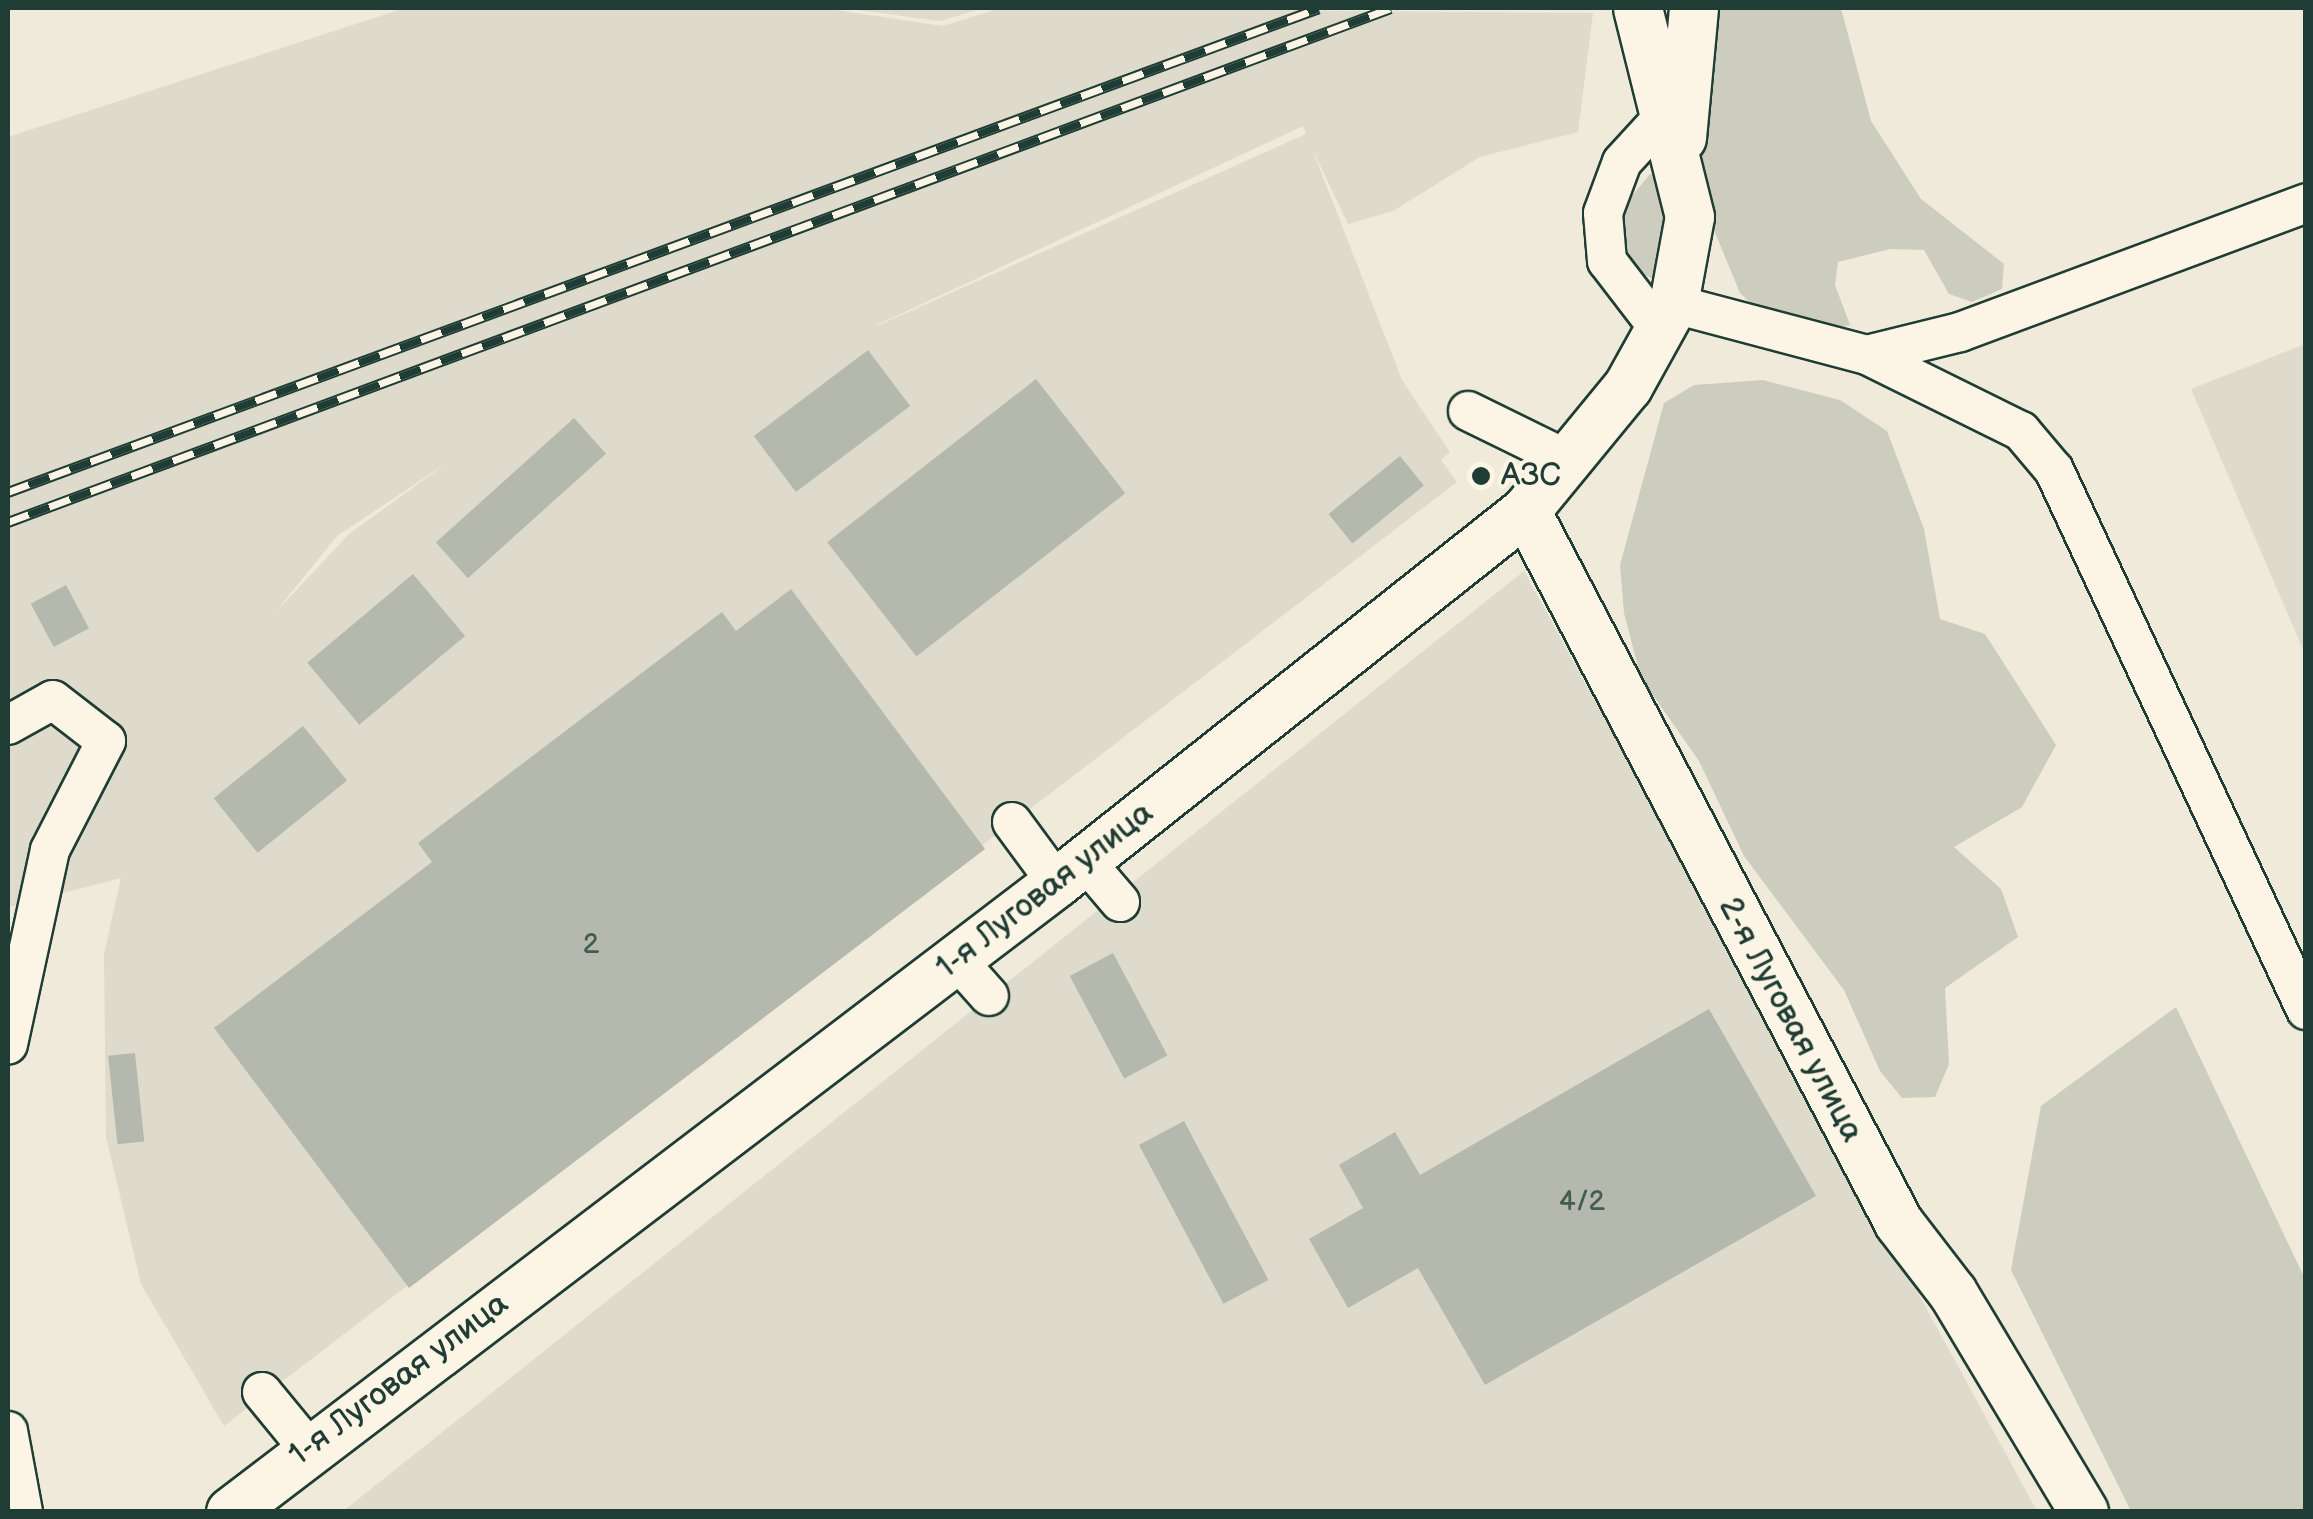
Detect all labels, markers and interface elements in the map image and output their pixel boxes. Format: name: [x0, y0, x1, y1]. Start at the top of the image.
place label: АЗС: [1501, 457, 1561, 495]
marker: АЗС: [1470, 465, 1492, 487]
street label: 1-я Луговая улица: [929, 794, 1161, 988]
street label: 2-я Луговая улица: [1709, 891, 1871, 1149]
house number: 2: [583, 928, 599, 962]
house number: 4/2: [1559, 1185, 1605, 1219]
street label: 1-я Луговая улица: [282, 1285, 516, 1475]

